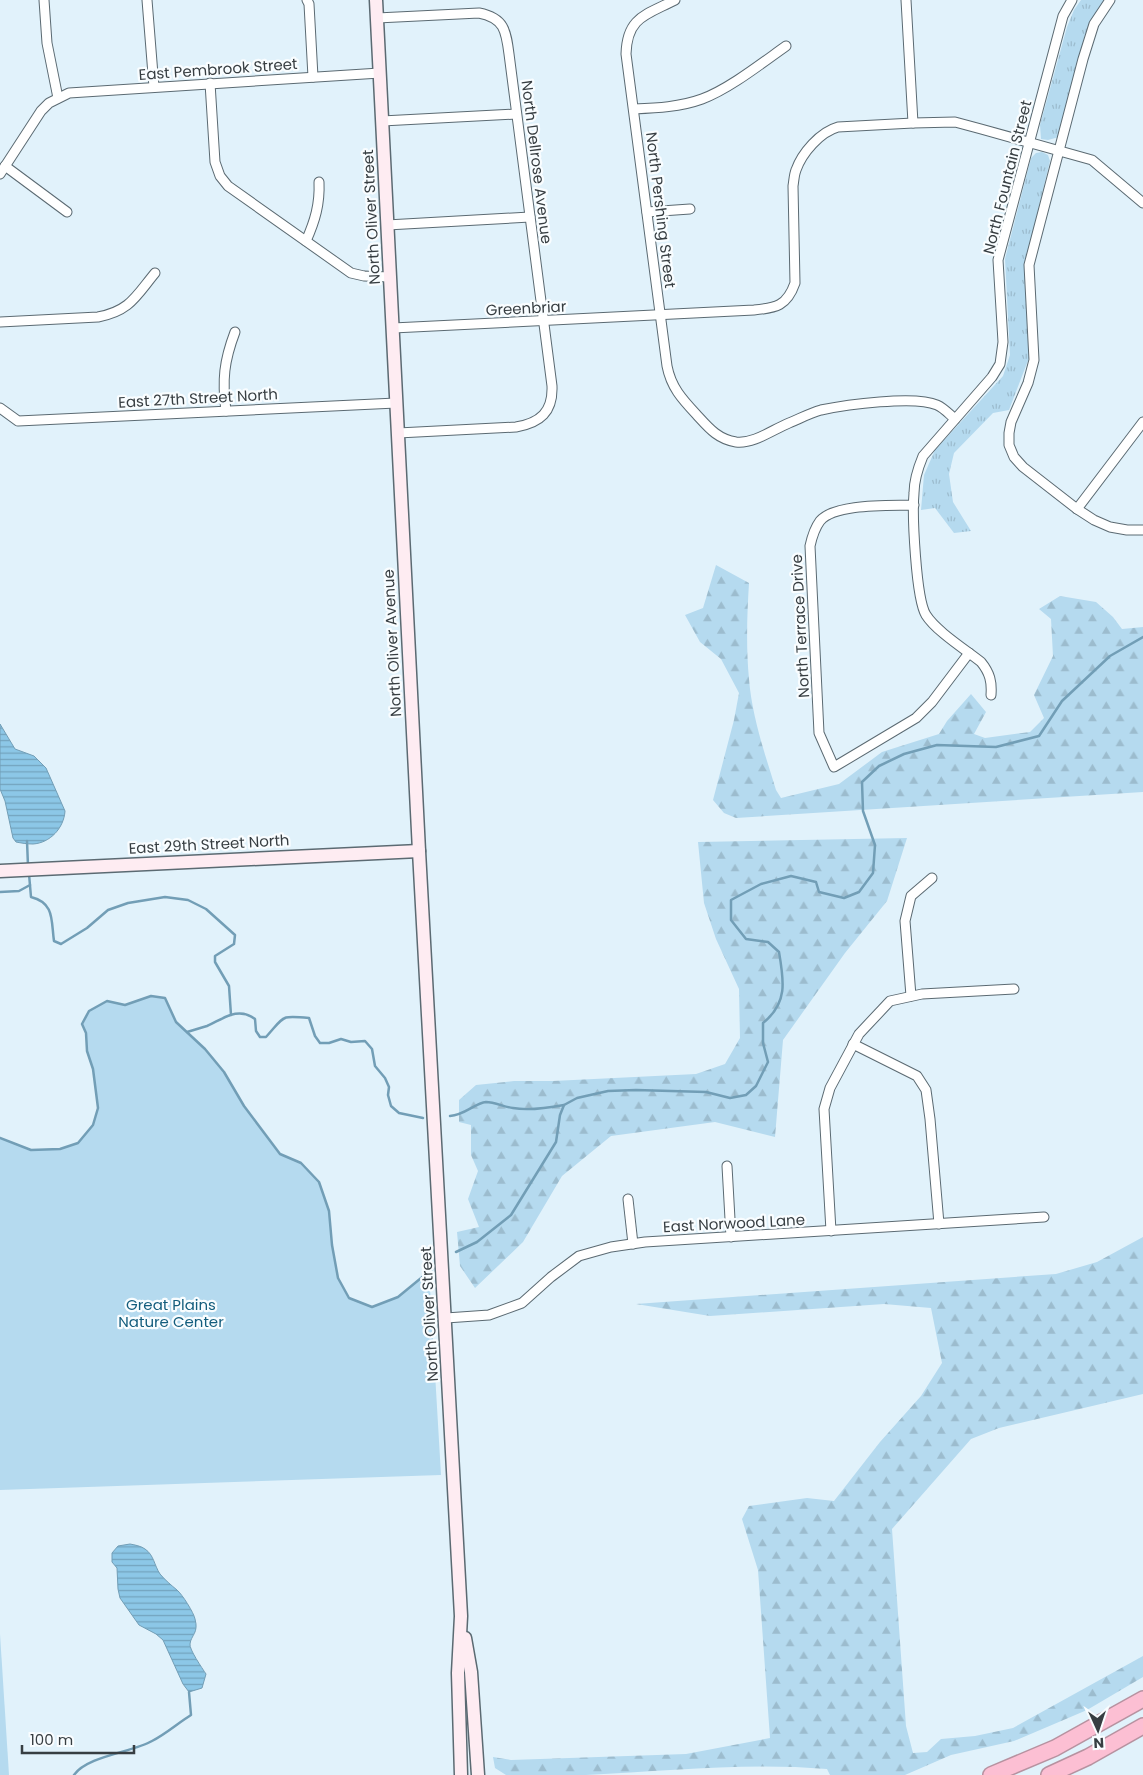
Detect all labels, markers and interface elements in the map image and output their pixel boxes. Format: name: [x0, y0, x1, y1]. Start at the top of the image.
street label: East Pembrook Street: [138, 53, 298, 85]
street label: North Dellrose Avenue: [517, 79, 557, 245]
street label: North Fountain Street: [978, 98, 1036, 256]
street label: North Pershing Street: [641, 131, 681, 289]
street label: North Oliver Street: [357, 149, 385, 285]
street label: Greenbriar: [485, 295, 567, 321]
street label: East 27th Street North: [118, 383, 278, 413]
street label: North Terrace Drive: [786, 554, 814, 698]
street label: North Oliver Avenue: [378, 569, 406, 717]
street label: East 29th Street North: [128, 829, 290, 859]
street label: East Norwood Lane: [663, 1209, 805, 1237]
street label: North Oliver Street: [415, 1246, 443, 1382]
park label: Great Plains Nature Center: [118, 1294, 224, 1332]
north arrow: [1073, 1705, 1123, 1755]
scale bar: [22, 1722, 135, 1754]
text: 100 m: [30, 1729, 73, 1750]
text: N: [1093, 1733, 1104, 1753]

